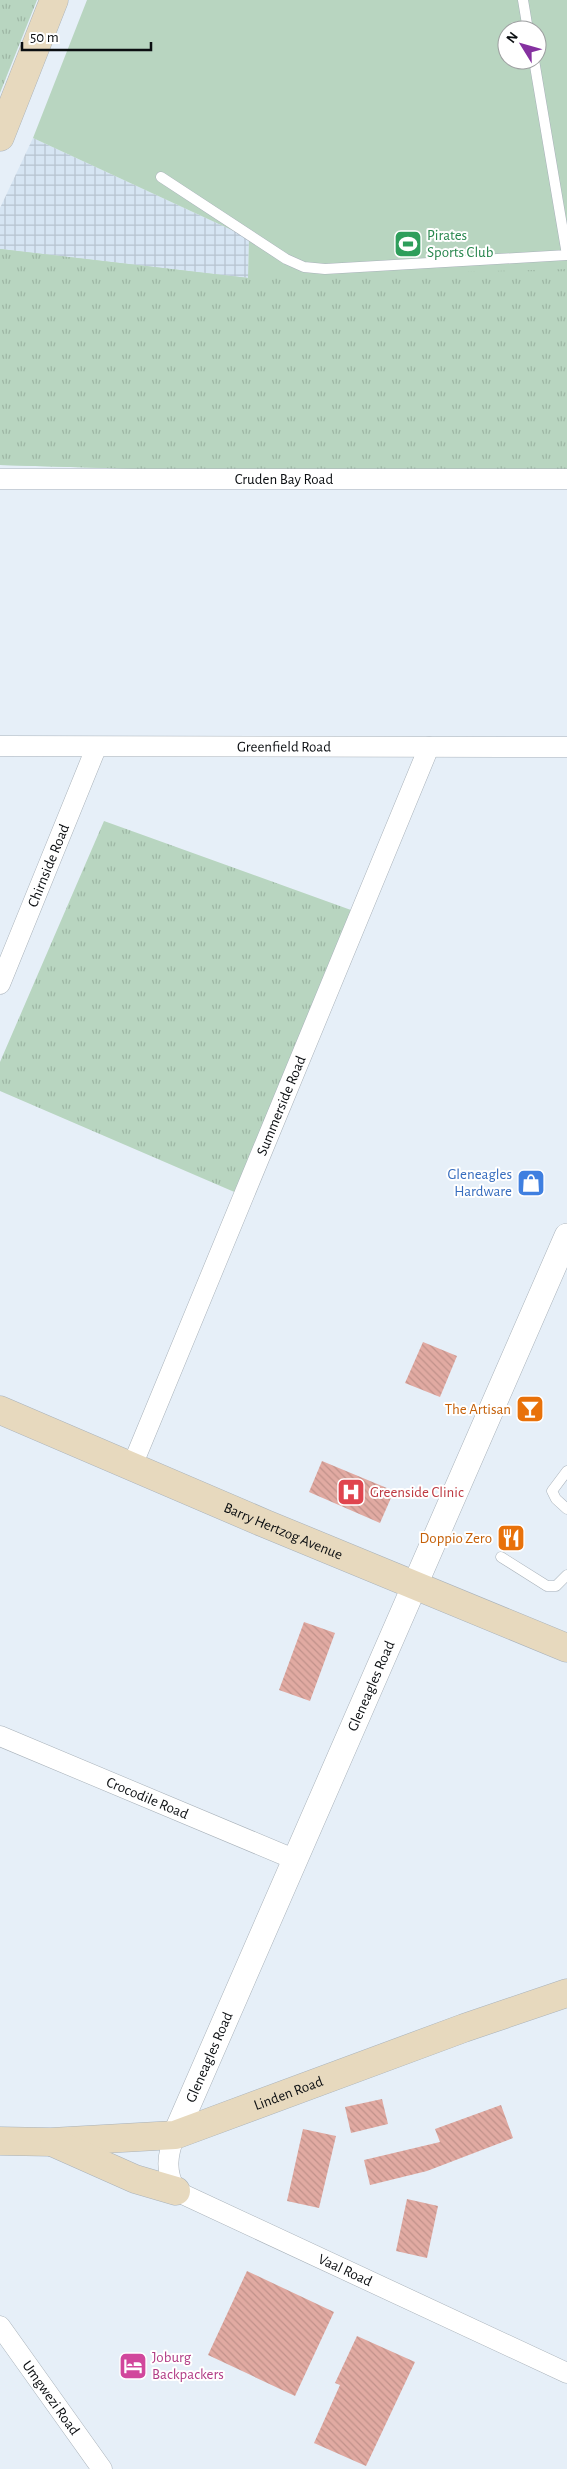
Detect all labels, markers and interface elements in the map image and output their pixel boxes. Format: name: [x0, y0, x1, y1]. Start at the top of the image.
scale bar: [22, 20, 151, 52]
north arrow: [497, 20, 547, 70]
text: 50 m: [30, 30, 59, 45]
text: N: [504, 30, 521, 46]
place label: Pirates Sports Club: [427, 228, 494, 260]
sports icon: Pirates Sports Club: [393, 229, 423, 259]
street label: Cruden Bay Road: [235, 472, 333, 487]
street label: Greenfield Road: [237, 739, 331, 754]
street label: Chirnside Road: [25, 822, 72, 909]
street label: Summerside Road: [254, 1053, 308, 1158]
place label: Gleneagles Hardware: [447, 1167, 512, 1199]
shop icon: Gleneagles Hardware: [516, 1168, 546, 1198]
bar icon: The Artisan: [515, 1394, 545, 1424]
place label: The Artisan: [445, 1402, 511, 1417]
hospital icon: Greenside Clinic: [336, 1477, 366, 1507]
place label: Greenside Clinic: [370, 1485, 464, 1500]
street label: Barry Hertzog Avenue: [222, 1499, 345, 1562]
restaurant icon: Doppio Zero: [496, 1523, 526, 1553]
place label: Doppio Zero: [420, 1531, 492, 1546]
street label: Gleneagles Road: [345, 1638, 397, 1733]
street label: Crocodile Road: [104, 1774, 191, 1822]
street label: Gleneagles Road: [183, 2009, 235, 2105]
street label: Linden Road: [252, 2073, 325, 2113]
street label: Vaal Road: [316, 2251, 375, 2289]
place label: Joburg Backpackers: [152, 2350, 224, 2382]
hotel icon: Joburg Backpackers: [118, 2351, 148, 2381]
street label: Umgwezi Road: [20, 2358, 83, 2438]

